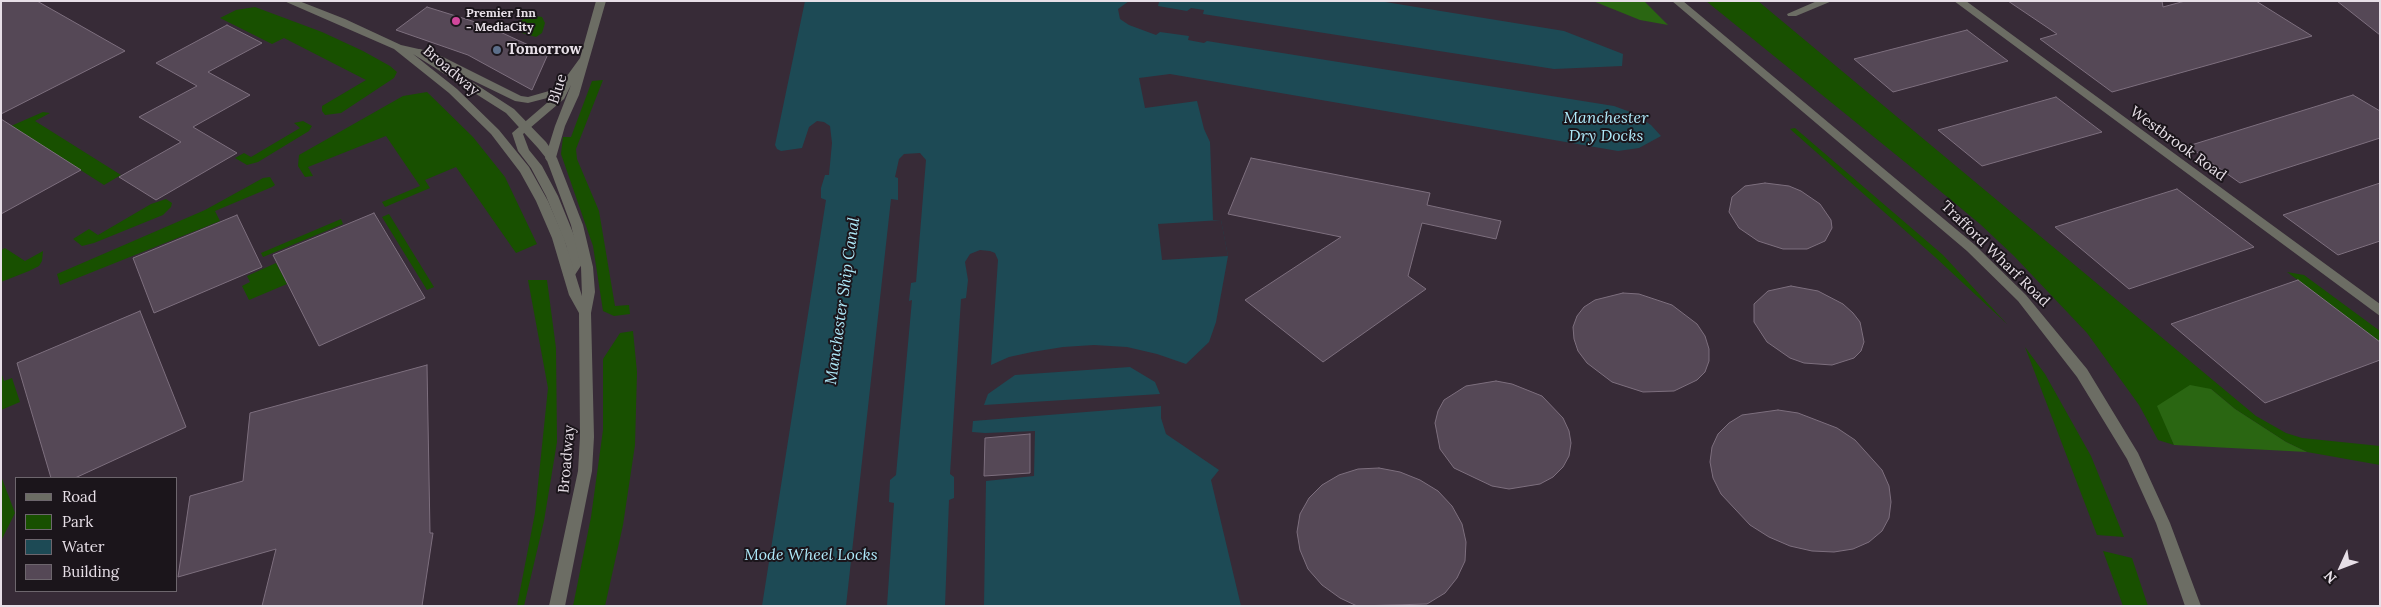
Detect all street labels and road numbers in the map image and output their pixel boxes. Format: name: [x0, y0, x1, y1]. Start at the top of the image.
street label: Broadway: [419, 42, 483, 100]
street label: Blue: [545, 72, 571, 106]
street label: Westbrook Road: [2126, 103, 2230, 185]
street label: Trafford Wharf Road: [1937, 197, 2053, 311]
street label: Broadway: [555, 424, 579, 494]

